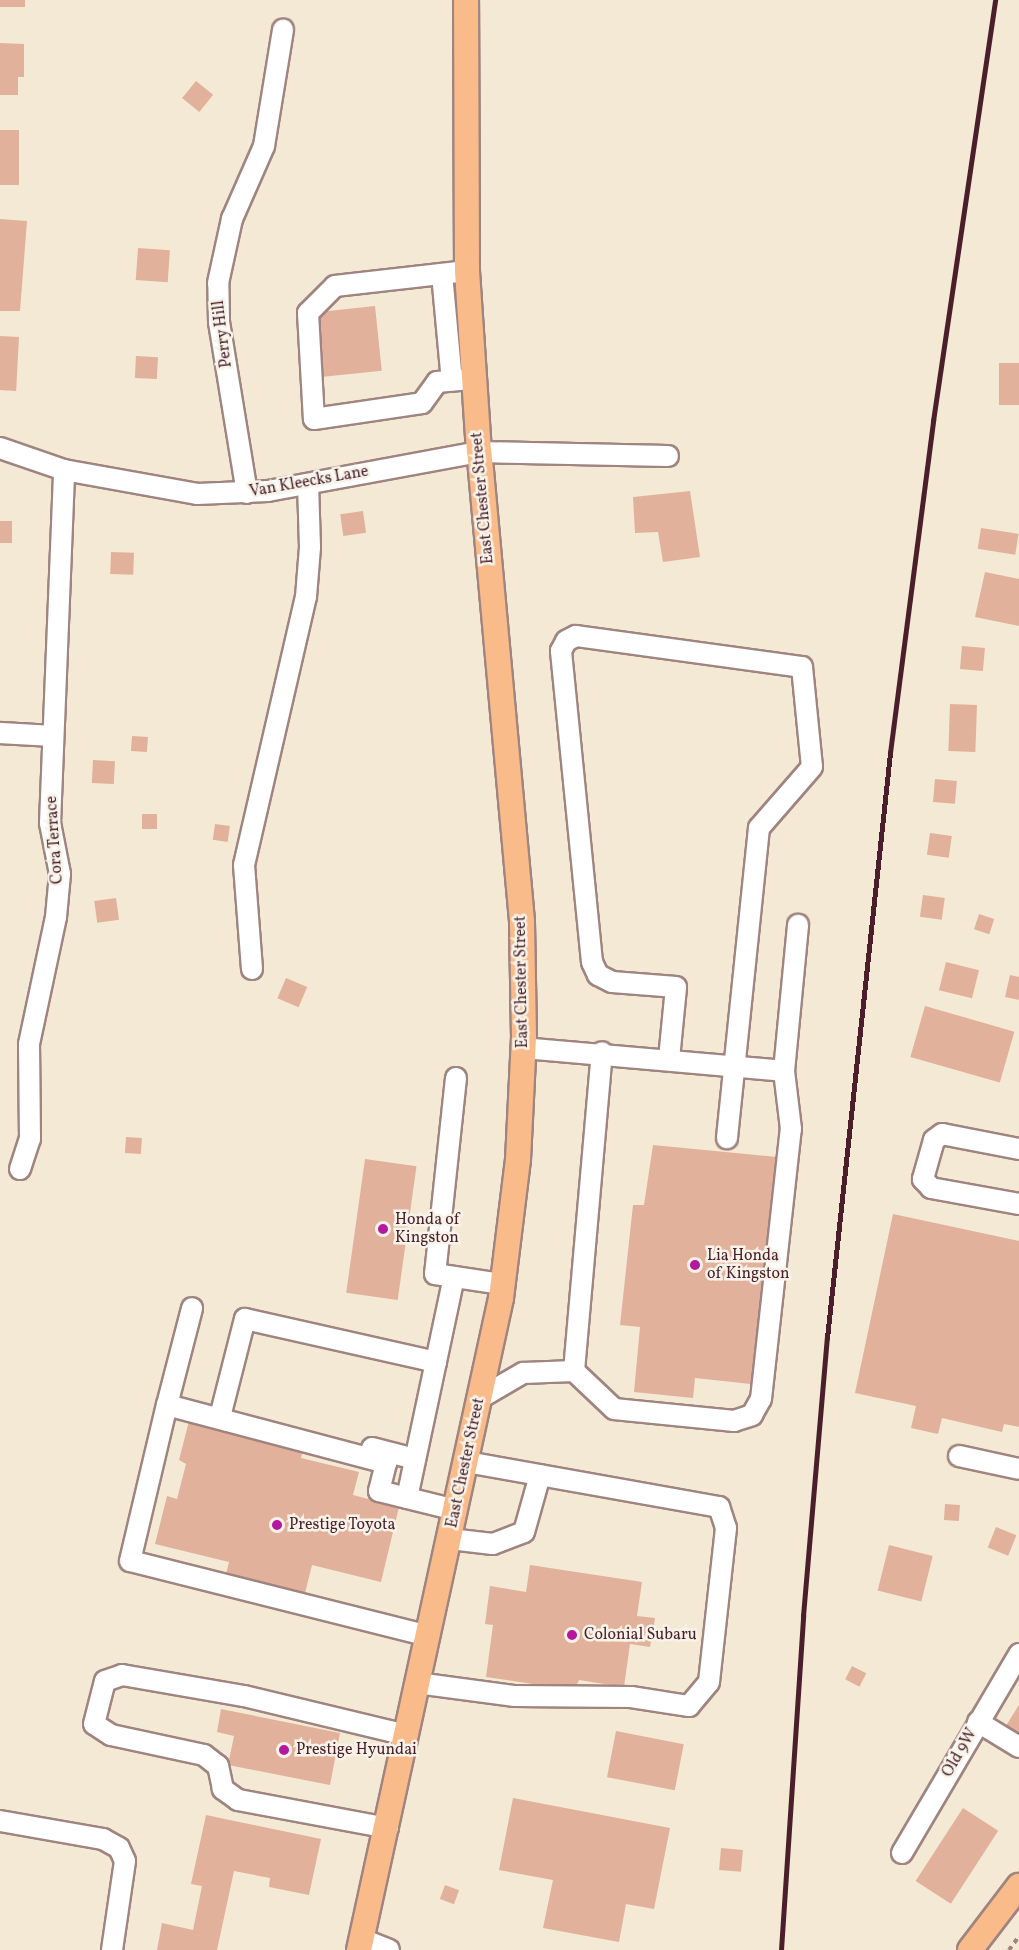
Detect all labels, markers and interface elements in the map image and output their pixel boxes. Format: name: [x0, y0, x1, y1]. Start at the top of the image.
street label: Perry Hill: [209, 299, 237, 369]
street label: East Chester Street: [468, 431, 498, 565]
street label: Van Kleecks Lane: [248, 462, 370, 502]
street label: Cora Terrace: [42, 795, 68, 885]
street label: East Chester Street: [511, 916, 533, 1048]
place label: Honda of Kingston: [395, 1210, 459, 1248]
marker: Honda of Kingston: [376, 1222, 390, 1236]
place label: Lia Honda of Kingston: [707, 1246, 788, 1284]
marker: Lia Honda of Kingston: [688, 1258, 702, 1272]
street label: East Chester Street: [443, 1396, 489, 1530]
place label: Prestige Toyota: [289, 1515, 396, 1535]
marker: Prestige Toyota: [270, 1518, 284, 1532]
place label: Colonial Subaru: [584, 1625, 697, 1645]
marker: Colonial Subaru: [565, 1628, 579, 1642]
street label: Old 9W: [938, 1725, 982, 1781]
place label: Prestige Hyundai: [296, 1740, 417, 1760]
marker: Prestige Hyundai: [277, 1743, 291, 1757]

